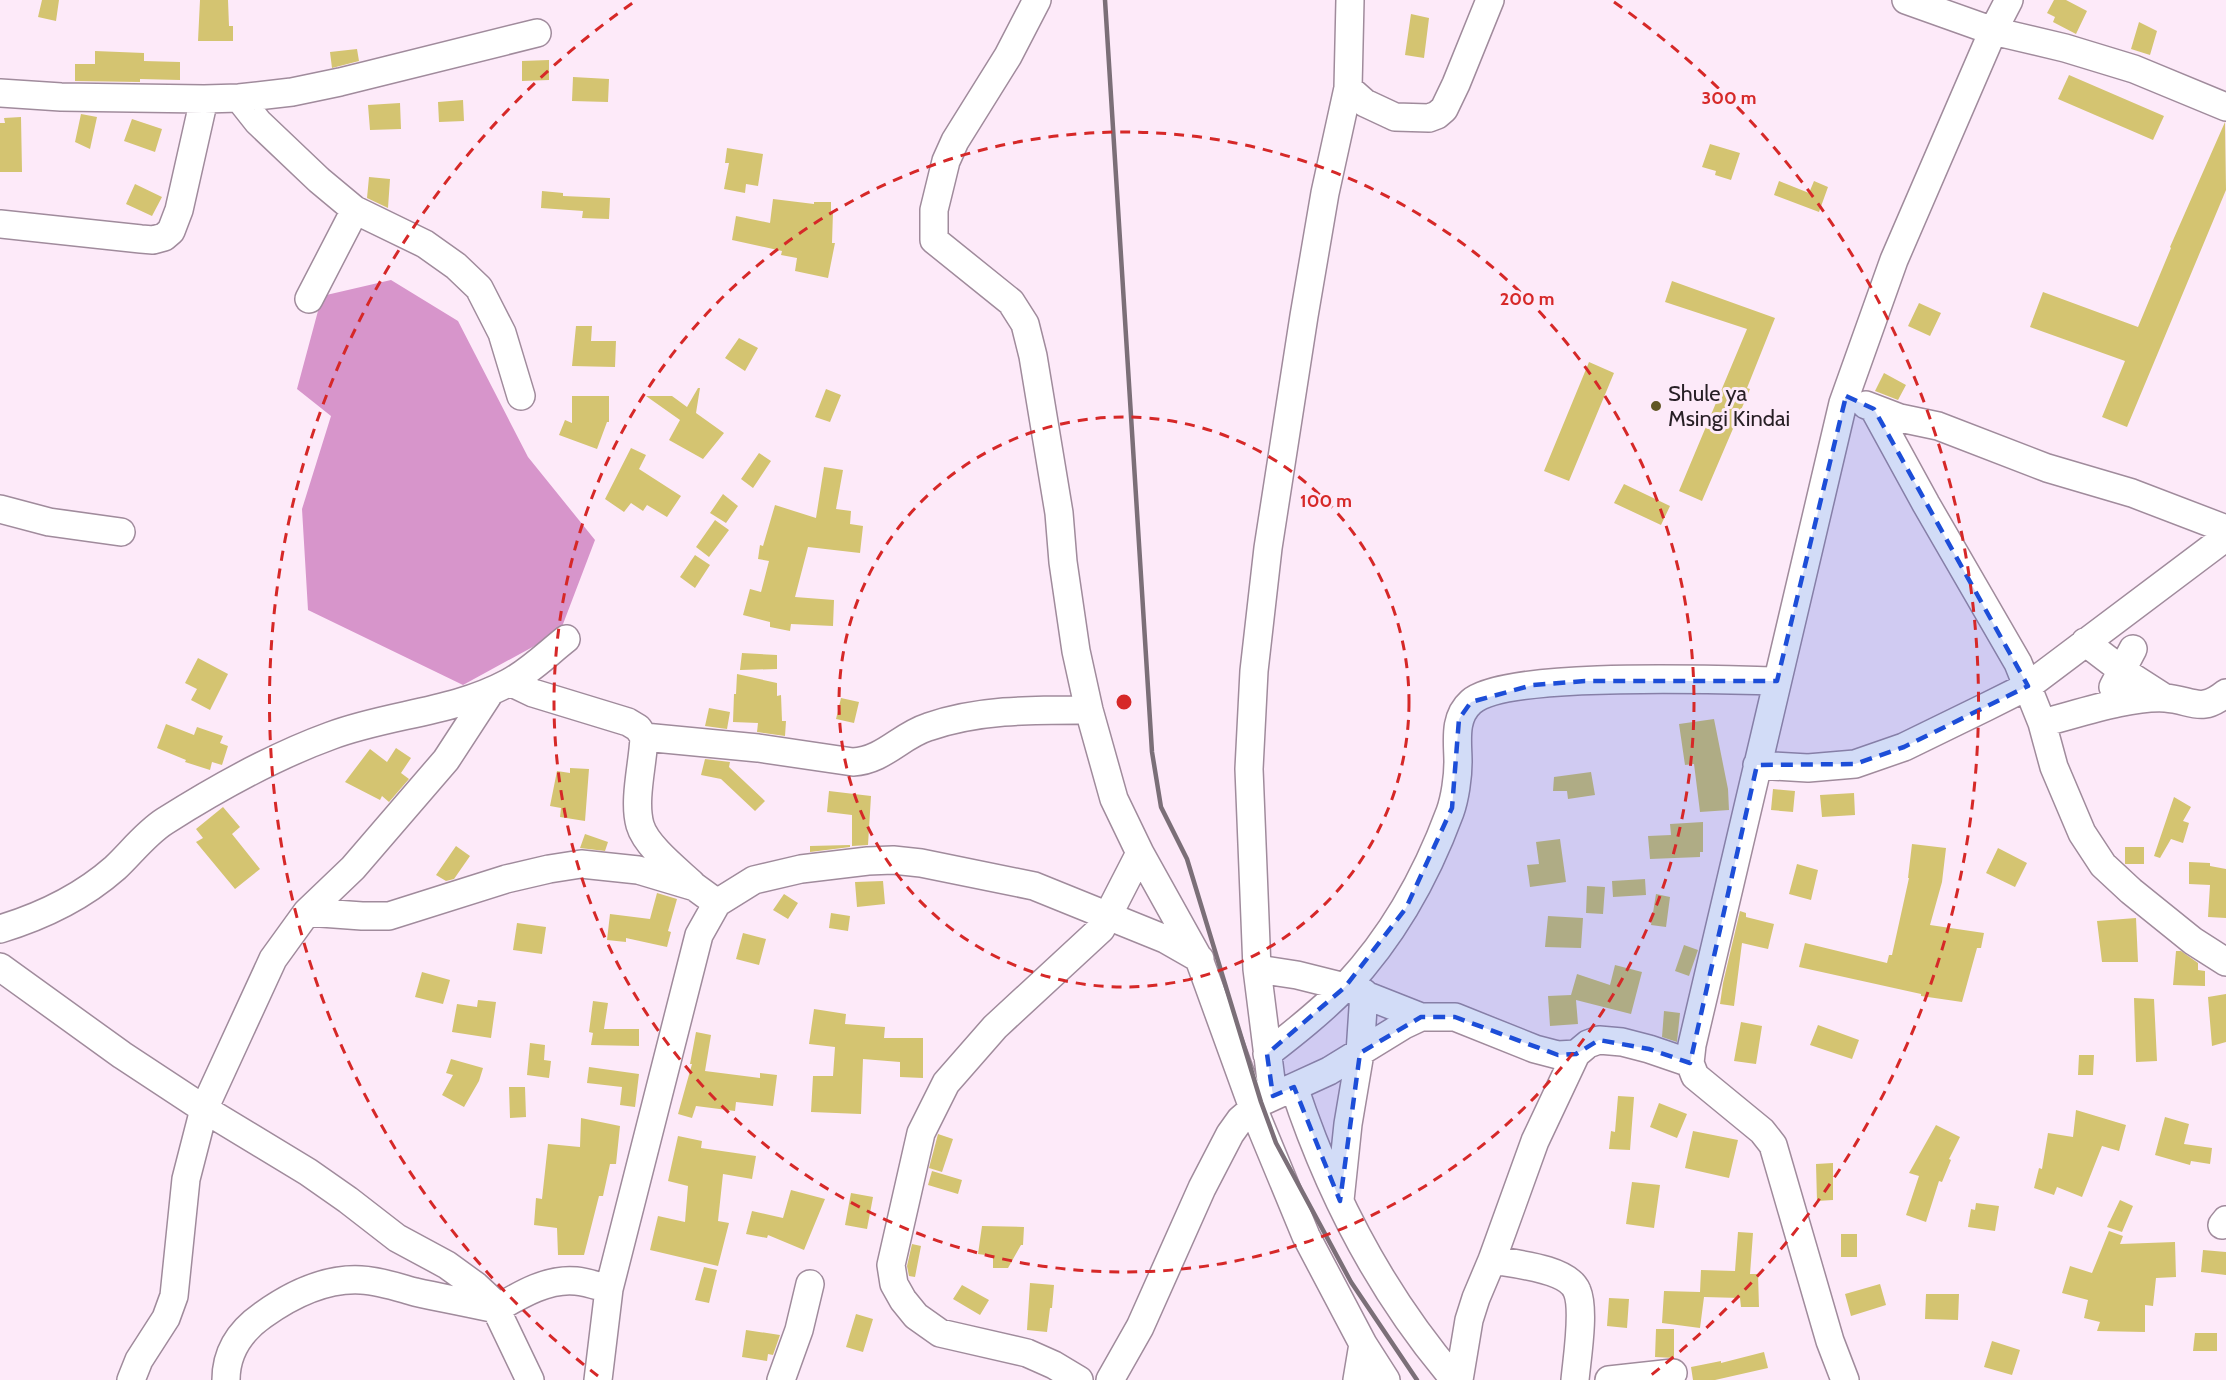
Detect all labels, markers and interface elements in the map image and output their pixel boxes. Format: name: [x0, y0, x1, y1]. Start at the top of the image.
text: 300 m: [1702, 87, 1756, 109]
text: 200 m: [1500, 288, 1554, 310]
place label: Shule ya Msingi Kindai: [1668, 380, 1790, 432]
marker: Shule ya Msingi Kindai: [1649, 399, 1663, 413]
text: 100 m: [1300, 490, 1352, 512]
centre of rings: [1114, 692, 1134, 712]

